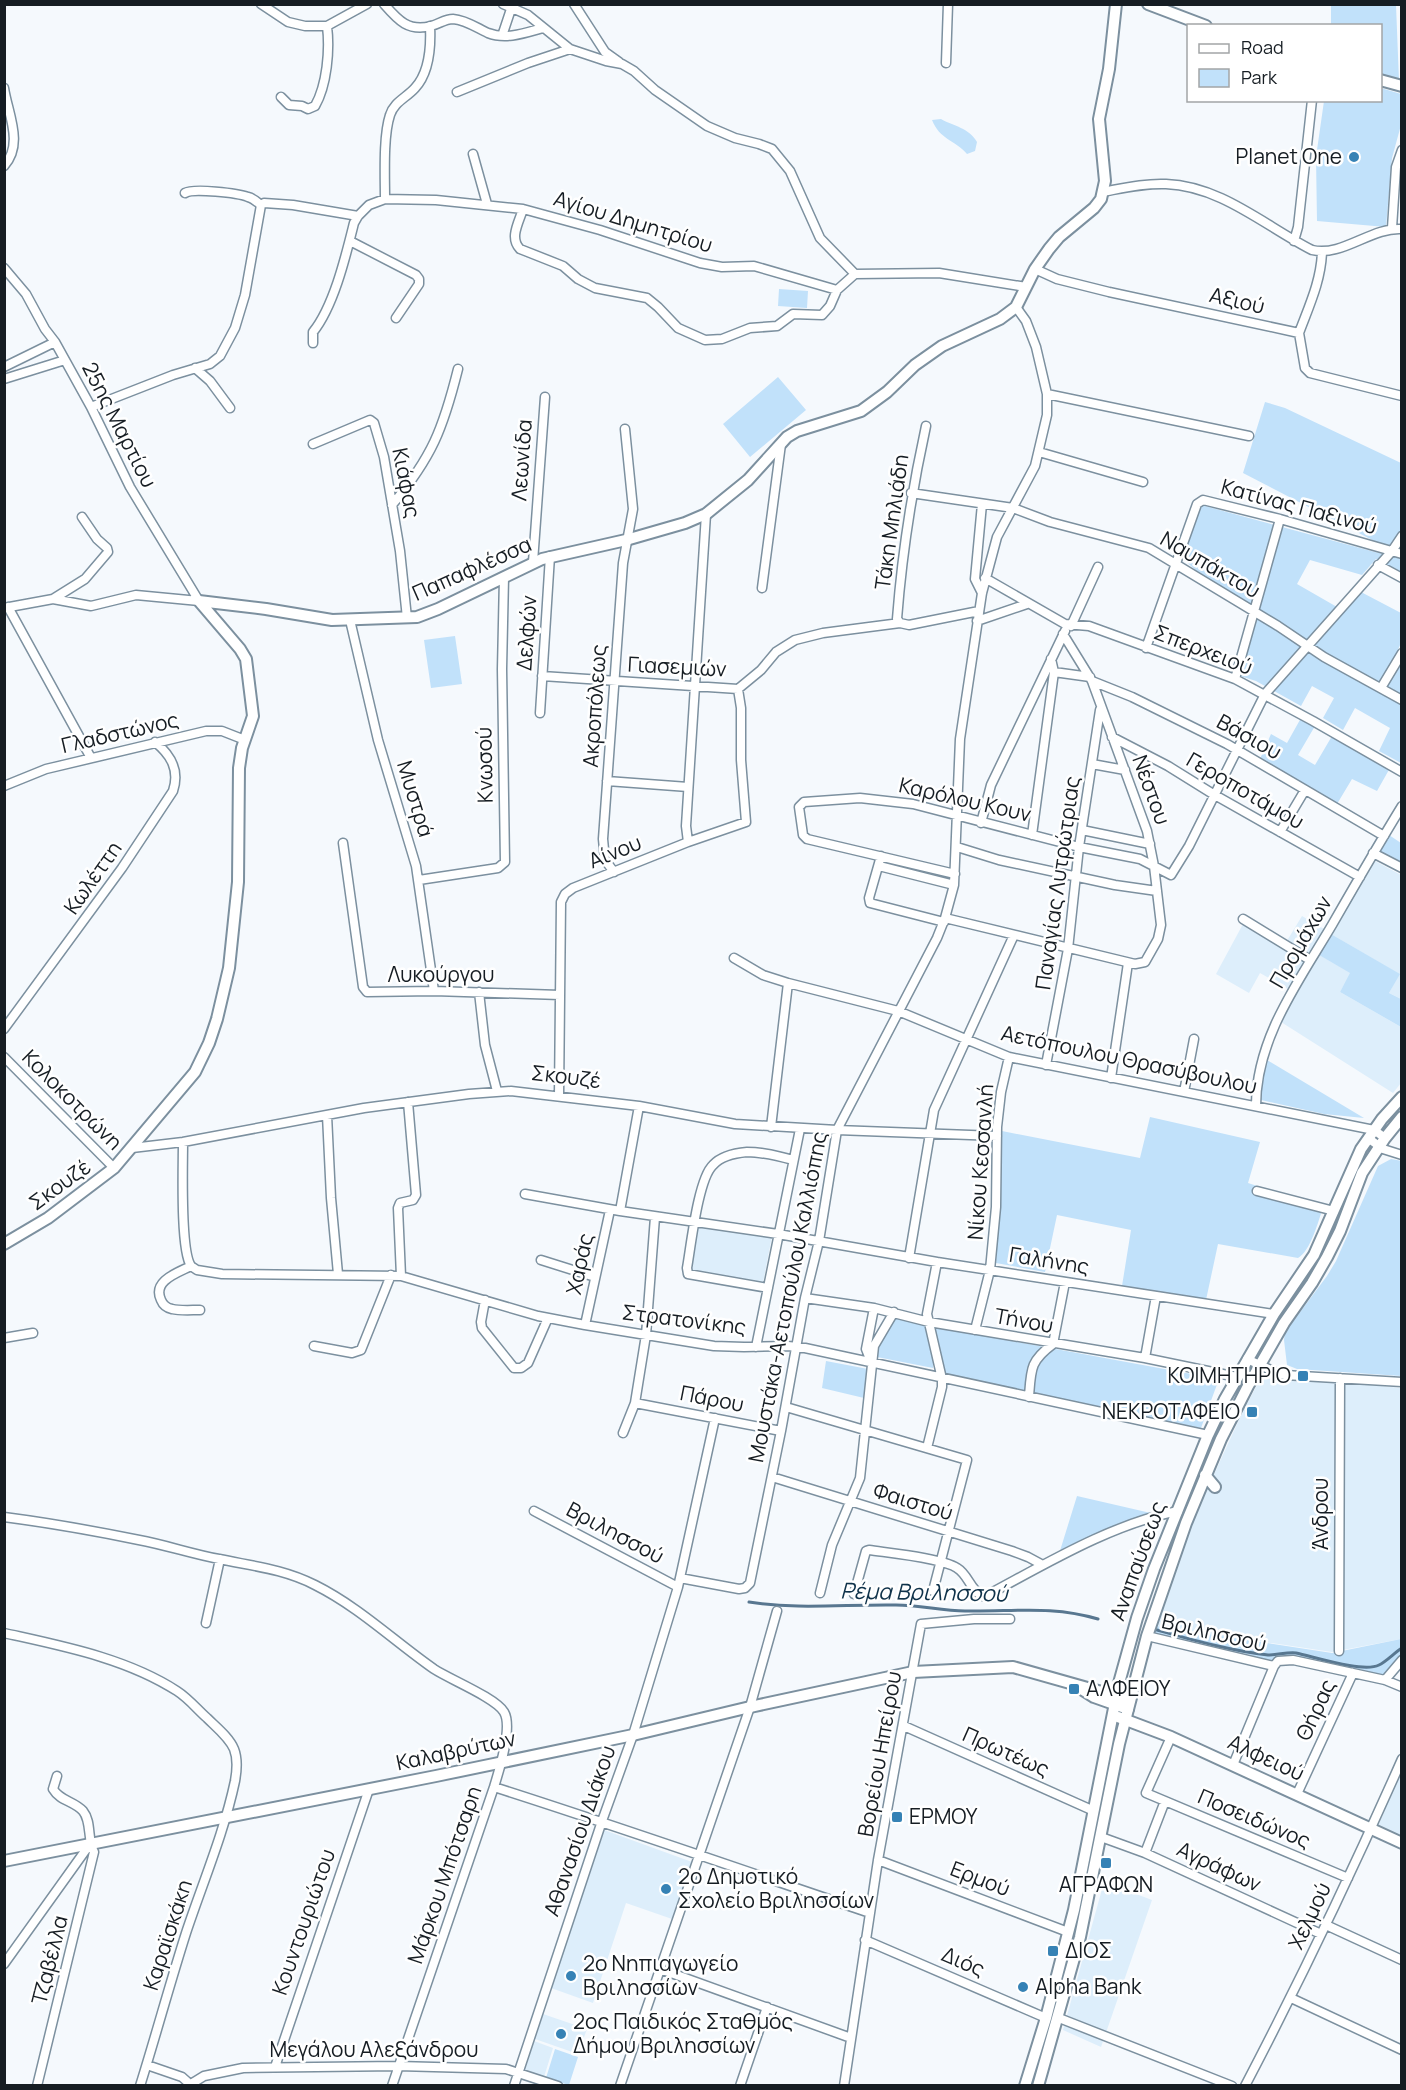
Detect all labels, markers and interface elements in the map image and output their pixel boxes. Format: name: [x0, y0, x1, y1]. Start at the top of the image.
legend: [1187, 24, 1382, 102]
text: Road: [1241, 35, 1284, 59]
text: Park: [1241, 65, 1278, 89]
place label: Planet One: [1236, 142, 1342, 170]
marker: Planet One: [1347, 150, 1361, 164]
street label: Αγίου Δημητρίου: [550, 184, 716, 259]
street label: Αξιού: [1207, 280, 1268, 320]
street label: 25ης Μαρτίου: [76, 357, 164, 492]
street label: Λεωνίδα: [504, 418, 538, 502]
street label: Κιάφας: [386, 445, 428, 520]
street label: Τάκη Μηλιάδη: [868, 452, 914, 591]
street label: Κατίνας Παξινού: [1218, 472, 1380, 540]
street label: Ναυπάκτου: [1155, 524, 1266, 604]
street label: Παπαφλέσσα: [408, 529, 536, 607]
street label: Δελφών: [509, 594, 543, 672]
street label: Σπερχειού: [1150, 617, 1257, 681]
street label: Ακροπόλεως: [576, 643, 612, 768]
street label: Γιασεμιών: [627, 649, 728, 683]
street label: Γλαδστώνος: [58, 705, 181, 759]
street label: Βάσιου: [1212, 707, 1287, 765]
street label: Κνωσού: [469, 727, 499, 803]
street label: Γεροποτάμου: [1182, 745, 1309, 835]
street label: Νέστου: [1126, 751, 1177, 828]
street label: Μυστρά: [391, 757, 441, 840]
street label: Καρόλου Κουν: [896, 770, 1034, 828]
street label: Παναγίας Λυτρώτριας: [1028, 774, 1086, 992]
street label: Αίνου: [584, 828, 645, 874]
street label: Κωλέττη: [57, 835, 127, 919]
street label: Προμάχων: [1262, 890, 1338, 993]
street label: Λυκούργου: [388, 960, 494, 988]
street label: Αετόπουλου Θρασύβουλου: [999, 1018, 1260, 1100]
street label: Κολοκοτρώνη: [17, 1043, 129, 1155]
street label: Σκουζέ: [530, 1058, 603, 1094]
street label: Νίκου Κεσσανλή: [961, 1083, 999, 1241]
street label: Μουστάκα-Αετοπούλου Καλλιόπης: [741, 1129, 833, 1465]
street label: Σκουζέ: [23, 1152, 96, 1216]
street label: Χαράς: [559, 1231, 599, 1297]
street label: Γαλήνης: [1007, 1240, 1091, 1280]
street label: Στρατονίκης: [620, 1297, 748, 1341]
street label: Τήνου: [993, 1301, 1056, 1339]
place label: ΚΟΙΜΗΤΗΡΙΟ: [1167, 1361, 1291, 1389]
marker: ΚΟΙΜΗΤΗΡΙΟ: [1296, 1369, 1310, 1383]
street label: Πάρου: [678, 1378, 747, 1418]
place label: ΝΕΚΡΟΤΑΦΕΙΟ: [1102, 1397, 1240, 1425]
marker: ΝΕΚΡΟΤΑΦΕΙΟ: [1245, 1405, 1259, 1419]
street label: Φαιστού: [870, 1476, 957, 1526]
street label: Άνδρου: [1306, 1478, 1334, 1550]
street label: Βριλησσού: [562, 1495, 669, 1569]
street label: Αναπαύσεως: [1103, 1497, 1172, 1624]
water label: Ρέμα Βριλησσού: [840, 1576, 1010, 1608]
street label: Βριλησσού: [1159, 1606, 1269, 1658]
street label: Βορείου Ηπείρου: [851, 1669, 907, 1839]
place label: ΑΛΦΕΙΟΥ: [1086, 1674, 1171, 1702]
street label: Θήρας: [1289, 1674, 1341, 1745]
marker: ΑΛΦΕΙΟΥ: [1067, 1682, 1081, 1696]
street label: Πρωτέως: [959, 1720, 1054, 1783]
street label: Καλαβρύτων: [394, 1724, 518, 1776]
street label: Αλφειού: [1224, 1727, 1309, 1787]
street label: Αθανασίου Διάκου: [537, 1742, 621, 1920]
street label: Μάρκου Μπότσαρη: [401, 1782, 488, 1967]
street label: Ποσειδώνος: [1194, 1782, 1315, 1854]
place label: ΕΡΜΟΥ: [909, 1802, 978, 1830]
marker: ΕΡΜΟΥ: [890, 1810, 904, 1824]
street label: Αγράφων: [1173, 1834, 1266, 1898]
street label: Κουντουριώτου: [265, 1845, 341, 1998]
street label: Ερμού: [946, 1854, 1014, 1902]
marker: ΑΓΡΑΦΩΝ: [1099, 1856, 1113, 1870]
place label: 2ο Δημοτικό Σχολείο Βριλησσίων: [678, 1862, 875, 1914]
place label: ΑΓΡΑΦΩΝ: [1059, 1870, 1153, 1898]
street label: Καραϊσκάκη: [136, 1876, 198, 1994]
street label: Χελμού: [1281, 1878, 1337, 1954]
marker: 2ο Δημοτικό Σχολείο Βριλησσίων: [659, 1882, 673, 1896]
street label: Τζαβέλλα: [24, 1912, 74, 2007]
place label: ΔΙΟΣ: [1065, 1936, 1112, 1964]
street label: Διός: [938, 1940, 989, 1983]
marker: ΔΙΟΣ: [1046, 1944, 1060, 1958]
place label: 2ο Νηπιαγωγείο Βριλησσίων: [583, 1949, 739, 2001]
marker: 2ο Νηπιαγωγείο Βριλησσίων: [564, 1969, 578, 1983]
place label: Alpha Bank: [1035, 1972, 1142, 2000]
marker: Alpha Bank: [1016, 1980, 1030, 1994]
place label: 2ος Παιδικός Σταθμός Δήμου Βριλησσίων: [573, 2007, 793, 2059]
marker: 2ος Παιδικός Σταθμός Δήμου Βριλησσίων: [554, 2027, 568, 2041]
street label: Μεγάλου Αλεξάνδρου: [270, 2035, 478, 2063]

